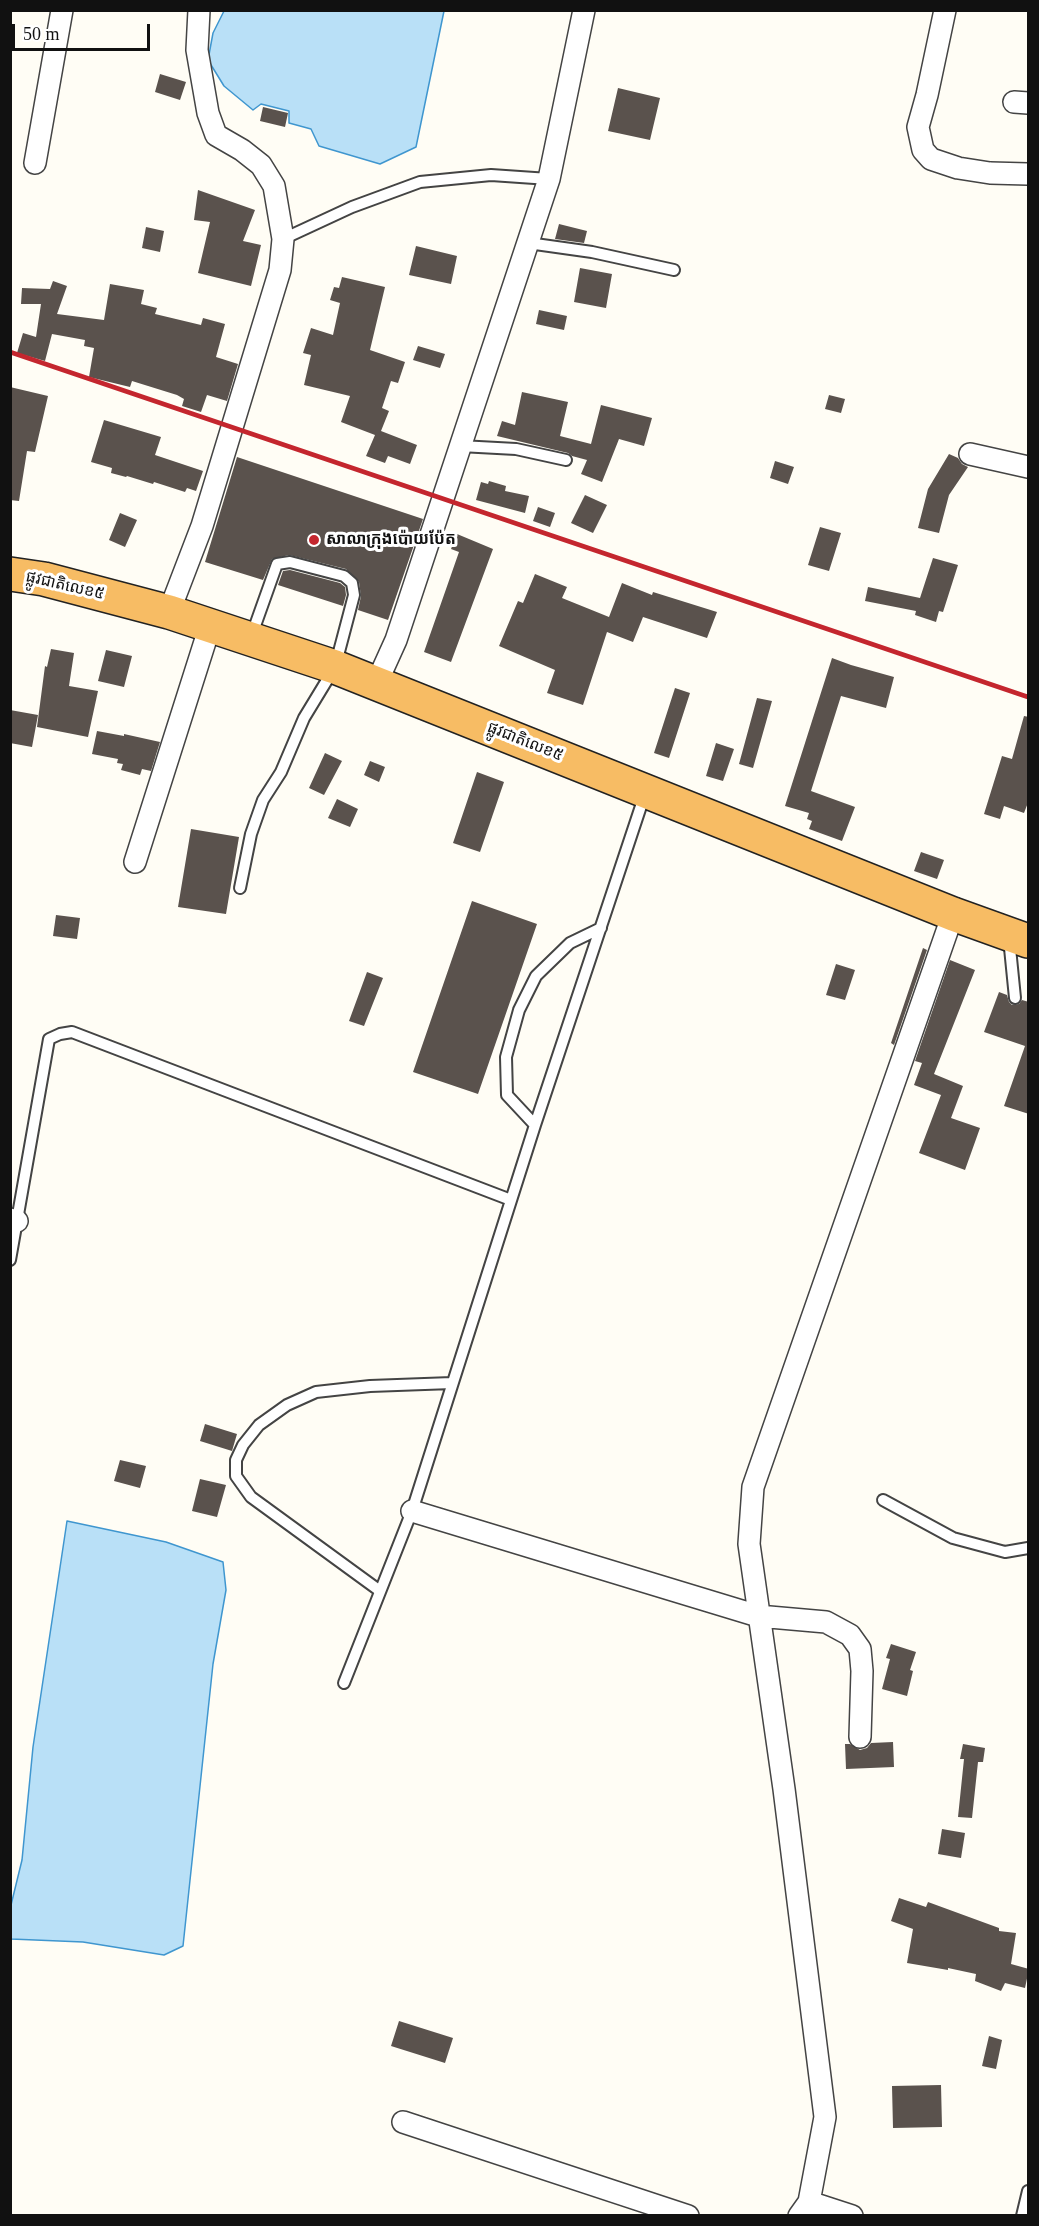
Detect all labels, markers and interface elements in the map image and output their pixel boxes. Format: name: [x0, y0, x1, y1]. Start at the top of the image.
scale bar: [15, 12, 153, 50]
text: 50 m: [23, 24, 60, 44]
place label: សាលាក្រុងប៉ោយប៉ែត: [326, 530, 456, 550]
marker: សាលាក្រុងប៉ោយប៉ែត: [307, 533, 321, 547]
street label: ផ្លូវជាតិលេខ៥: [24, 568, 106, 604]
street label: ផ្លូវជាតិលេខ៥: [484, 718, 566, 766]

